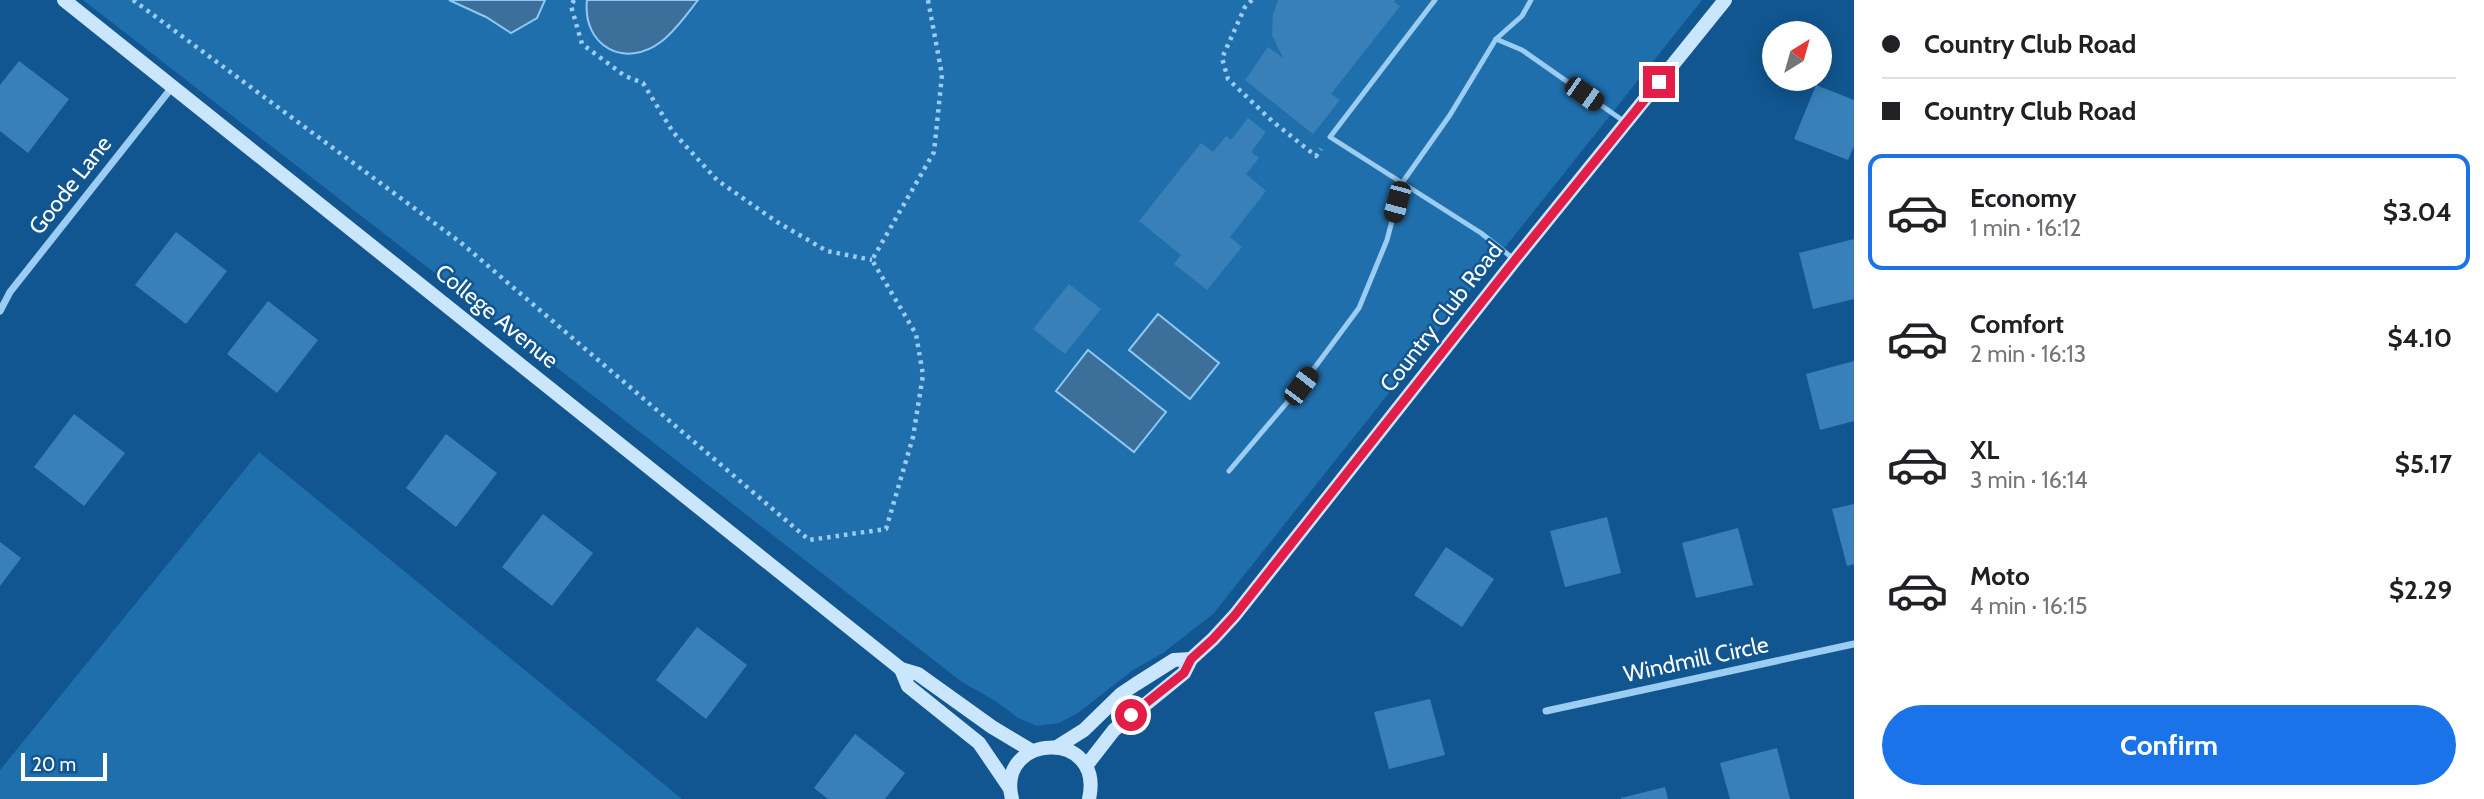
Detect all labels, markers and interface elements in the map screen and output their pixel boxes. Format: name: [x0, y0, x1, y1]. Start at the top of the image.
north arrow: [1762, 21, 1832, 91]
map controls: [1762, 21, 1832, 91]
text: Country Club Road: [1924, 28, 2136, 60]
route end: [1643, 66, 1675, 98]
car: [1561, 73, 1608, 115]
text: Country Club Road: [1924, 95, 2136, 127]
street label: Goode Lane: [23, 130, 117, 240]
car: [1382, 179, 1413, 225]
icon: car: [1886, 181, 1949, 244]
text: Economy: [1970, 182, 2076, 214]
text: $3.04: [2383, 196, 2452, 228]
text: 1 min · 16:12: [1970, 214, 2081, 242]
street label: Country Club Road: [1374, 236, 1508, 398]
street label: College Avenue: [430, 258, 564, 374]
icon: car: [1886, 307, 1949, 370]
text: Comfort: [1970, 308, 2064, 340]
text: $4.10: [2388, 322, 2452, 354]
text: 2 min · 16:13: [1970, 340, 2086, 368]
car: [1280, 363, 1323, 409]
icon: car: [1886, 433, 1949, 496]
text: XL: [1970, 434, 1999, 466]
text: $5.17: [2395, 448, 2452, 480]
text: 3 min · 16:14: [1970, 466, 2087, 494]
icon: car: [1886, 559, 1949, 622]
text: Moto: [1970, 560, 2030, 592]
text: $2.29: [2389, 574, 2452, 606]
text: 4 min · 16:15: [1970, 592, 2087, 620]
street label: Windmill Circle: [1621, 630, 1771, 688]
route start: [1115, 699, 1147, 731]
button: Confirm: [1882, 705, 2456, 785]
scale bar: [21, 750, 107, 782]
text: 20 m: [32, 753, 76, 776]

